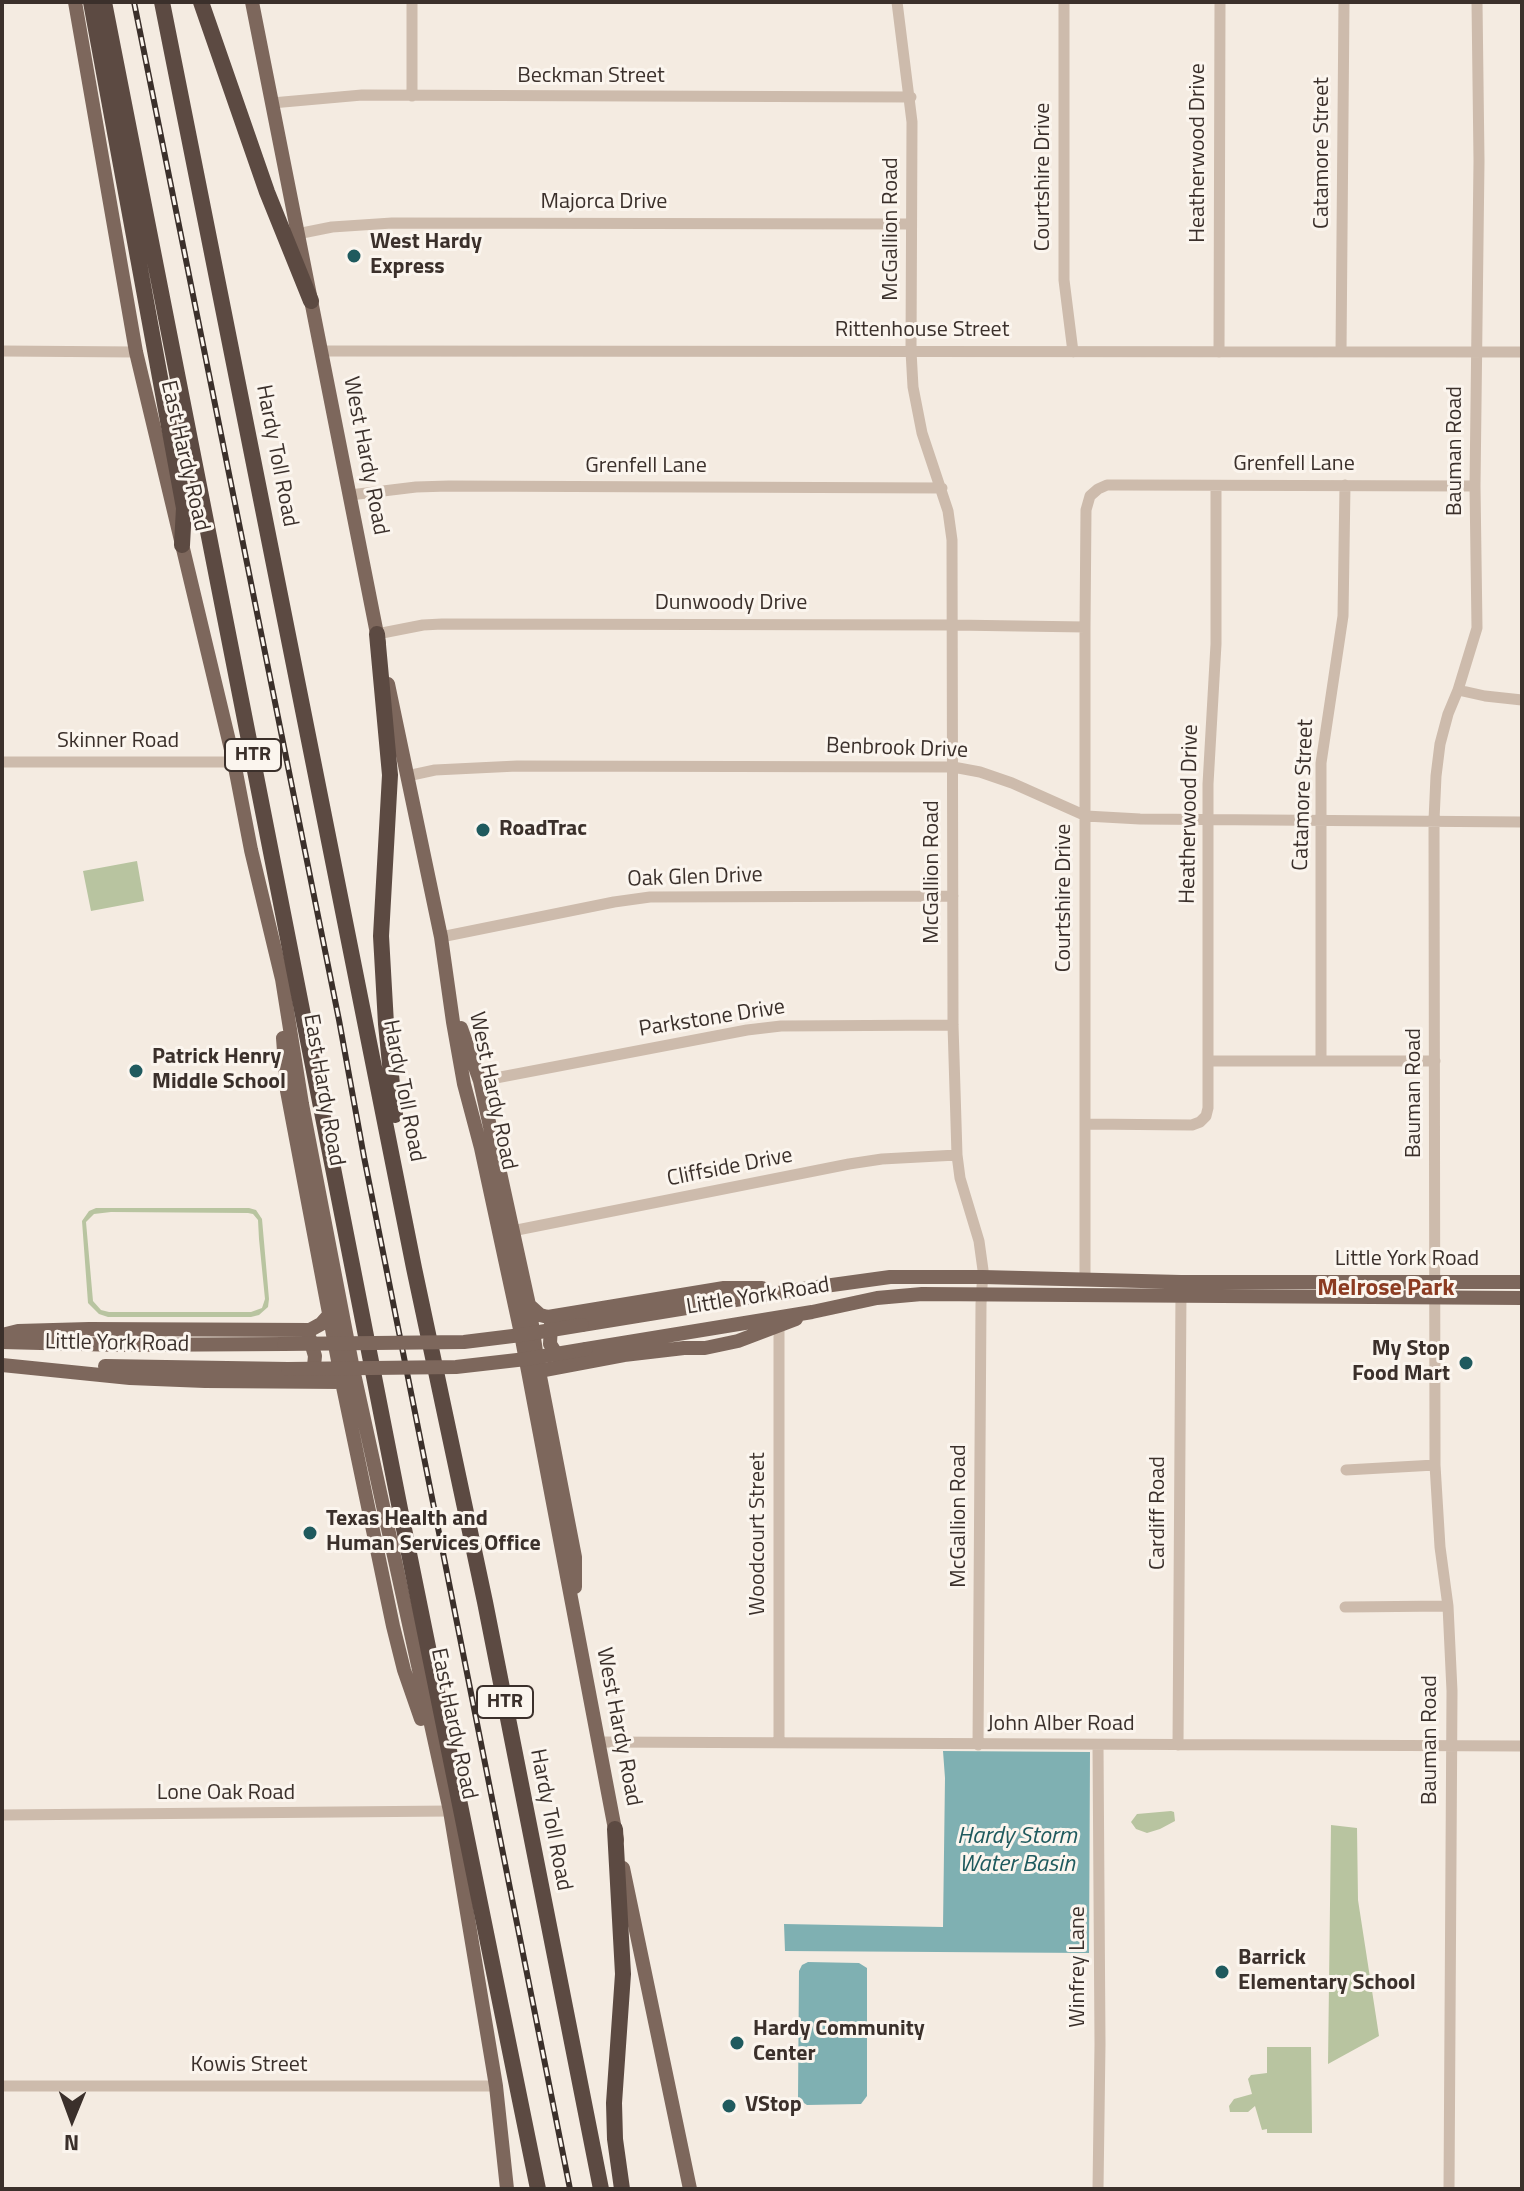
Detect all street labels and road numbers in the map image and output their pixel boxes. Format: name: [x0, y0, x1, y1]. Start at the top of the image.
street label: Heatherwood Drive: [1186, 63, 1212, 243]
street label: Beckman Street: [517, 64, 665, 90]
street label: Catamore Street: [1310, 77, 1336, 229]
street label: Courtshire Drive: [1031, 103, 1057, 251]
street label: McGallion Road: [879, 157, 905, 301]
street label: Majorca Drive: [541, 190, 667, 216]
street label: Rittenhouse Street: [835, 318, 1009, 344]
street label: West Hardy Road: [337, 375, 393, 537]
street label: East Hardy Road: [154, 378, 214, 534]
street label: Hardy Toll Road: [249, 383, 303, 529]
street label: Bauman Road: [1443, 386, 1469, 516]
street label: Grenfell Lane: [1233, 452, 1355, 478]
street label: Grenfell Lane: [585, 454, 707, 480]
street label: Dunwoody Drive: [655, 591, 807, 617]
street label: Catamore Street: [1288, 719, 1320, 871]
street label: Heatherwood Drive: [1175, 724, 1205, 904]
street label: Skinner Road: [57, 729, 179, 755]
street label: Benbrook Drive: [826, 733, 968, 765]
road number: HTR: [225, 739, 281, 771]
street label: McGallion Road: [920, 800, 946, 944]
street label: Courtshire Drive: [1052, 824, 1078, 972]
street label: Oak Glen Drive: [627, 862, 763, 894]
street label: Parkstone Drive: [637, 994, 787, 1044]
street label: West Hardy Road: [462, 1010, 522, 1172]
street label: East Hardy Road: [297, 1012, 349, 1168]
street label: Hardy Toll Road: [376, 1018, 430, 1164]
street label: Bauman Road: [1402, 1028, 1428, 1158]
street label: Cliffside Drive: [665, 1143, 795, 1193]
street label: Little York Road: [1335, 1247, 1479, 1273]
street label: Little York Road: [685, 1273, 831, 1321]
street label: Little York Road: [45, 1330, 189, 1358]
street label: McGallion Road: [947, 1444, 973, 1588]
street label: Woodcourt Street: [746, 1452, 772, 1616]
street label: Cardiff Road: [1146, 1456, 1172, 1570]
street label: East Hardy Road: [424, 1646, 482, 1802]
street label: West Hardy Road: [590, 1646, 646, 1808]
street label: Bauman Road: [1418, 1675, 1444, 1805]
road number: HTR: [477, 1686, 533, 1718]
street label: John Alber Road: [987, 1712, 1135, 1738]
street label: Hardy Toll Road: [523, 1747, 577, 1893]
street label: Lone Oak Road: [157, 1781, 295, 1807]
street label: Winfrey Lane: [1066, 1906, 1092, 2028]
street label: Kowis Street: [190, 2053, 308, 2079]

